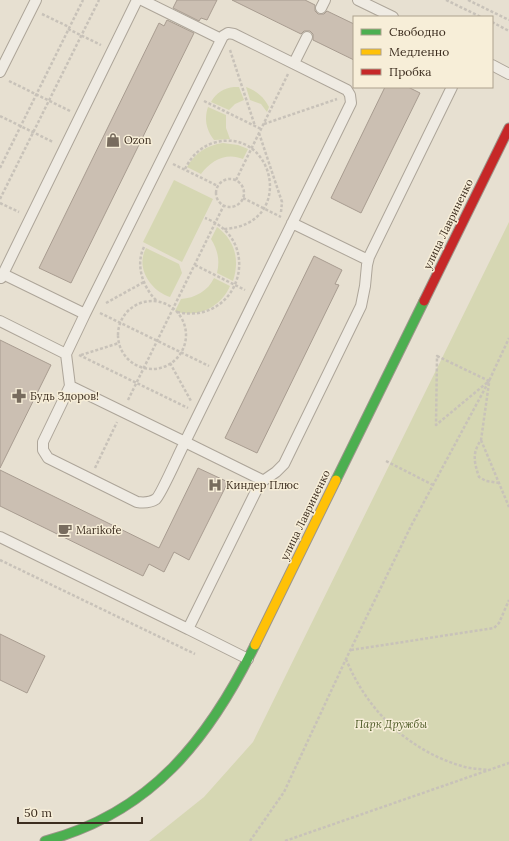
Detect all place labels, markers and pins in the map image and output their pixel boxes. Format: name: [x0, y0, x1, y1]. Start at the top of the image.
shop icon: Ozon: [105, 132, 121, 148]
place label: Ozon: [124, 133, 152, 147]
pharmacy icon: Будь Здоров!: [11, 388, 27, 404]
place label: Будь Здоров!: [30, 389, 99, 403]
hospital icon: Киндер Плюс: [207, 477, 223, 493]
place label: Киндер Плюс: [226, 478, 299, 492]
cafe icon: Marikofe: [57, 522, 73, 538]
place label: Marikofe: [76, 523, 122, 537]

